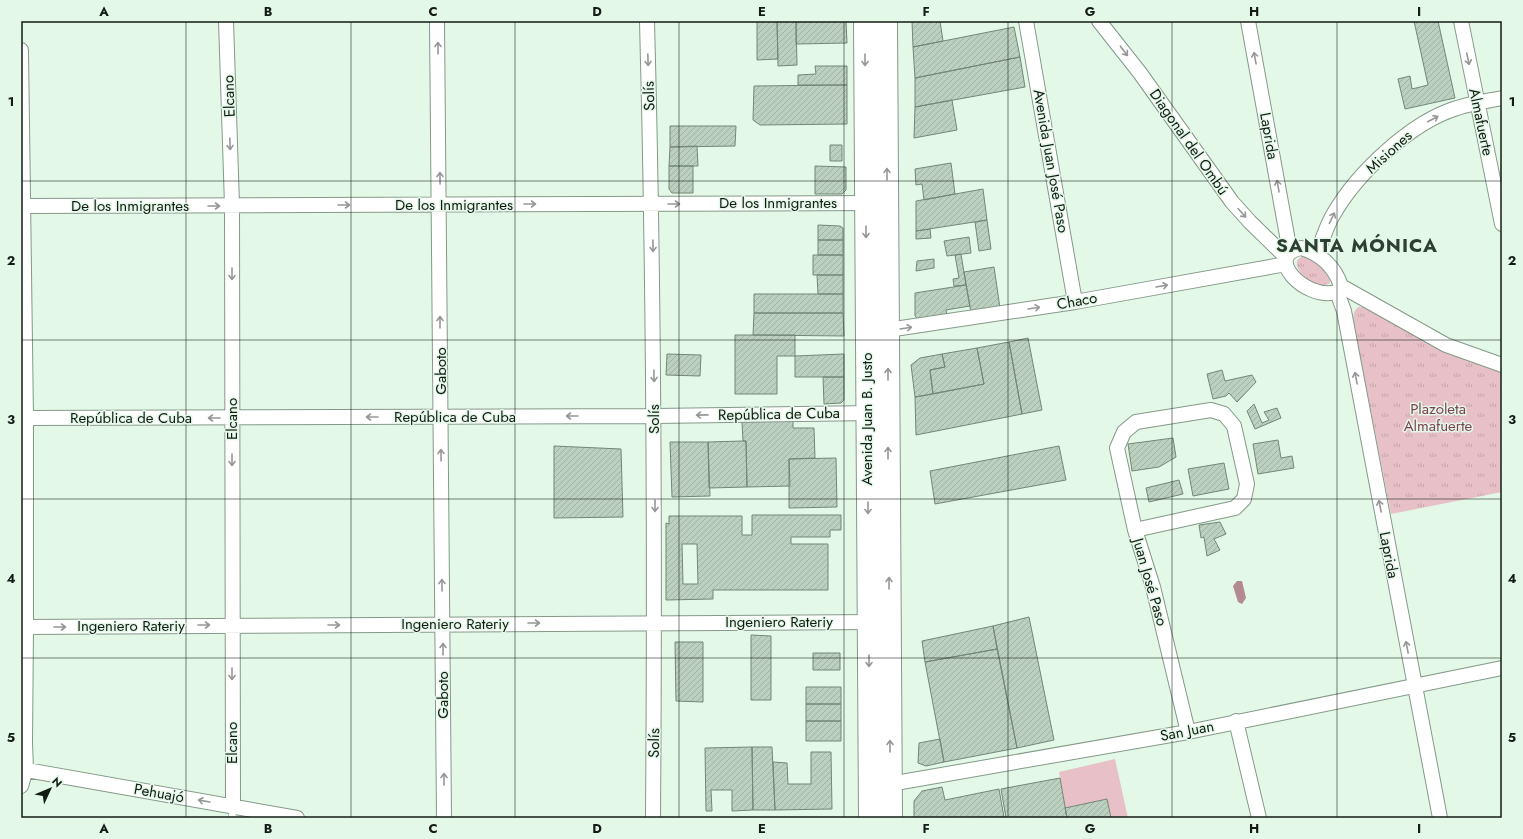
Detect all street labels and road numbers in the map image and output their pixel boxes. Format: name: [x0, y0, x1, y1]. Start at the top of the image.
street label: Elcano: [217, 75, 241, 117]
street label: Solís: [637, 81, 661, 111]
street label: Diagonal del Ombú: [1144, 84, 1234, 200]
street label: Almafuerte: [1463, 86, 1499, 158]
street label: Avenida Juan José Paso: [1028, 87, 1074, 235]
street label: Laprida: [1254, 111, 1284, 161]
street label: Misiones: [1361, 125, 1417, 179]
street label: De los Inmigrantes: [719, 192, 837, 214]
street label: De los Inmigrantes: [395, 194, 513, 216]
street label: De los Inmigrantes: [71, 195, 189, 217]
street label: Chaco: [1055, 287, 1099, 315]
street label: Gaboto: [430, 347, 452, 395]
street label: Avenida Juan B. Justo: [856, 353, 878, 485]
street label: Elcano: [221, 398, 243, 440]
street label: República de Cuba: [718, 402, 840, 426]
street label: Solís: [643, 404, 665, 434]
street label: República de Cuba: [394, 406, 516, 428]
street label: República de Cuba: [70, 407, 192, 429]
street label: Laprida: [1374, 530, 1404, 580]
street label: Juan José Paso: [1126, 534, 1173, 628]
street label: Ingeniero Rateriy: [725, 611, 833, 633]
street label: Ingeniero Rateriy: [401, 613, 509, 635]
street label: Ingeniero Rateriy: [77, 615, 185, 637]
street label: Gaboto: [432, 671, 454, 719]
street label: San Juan: [1158, 715, 1216, 747]
street label: Elcano: [221, 722, 243, 764]
street label: Solís: [643, 728, 665, 758]
street label: Pehuajó: [132, 778, 186, 808]

